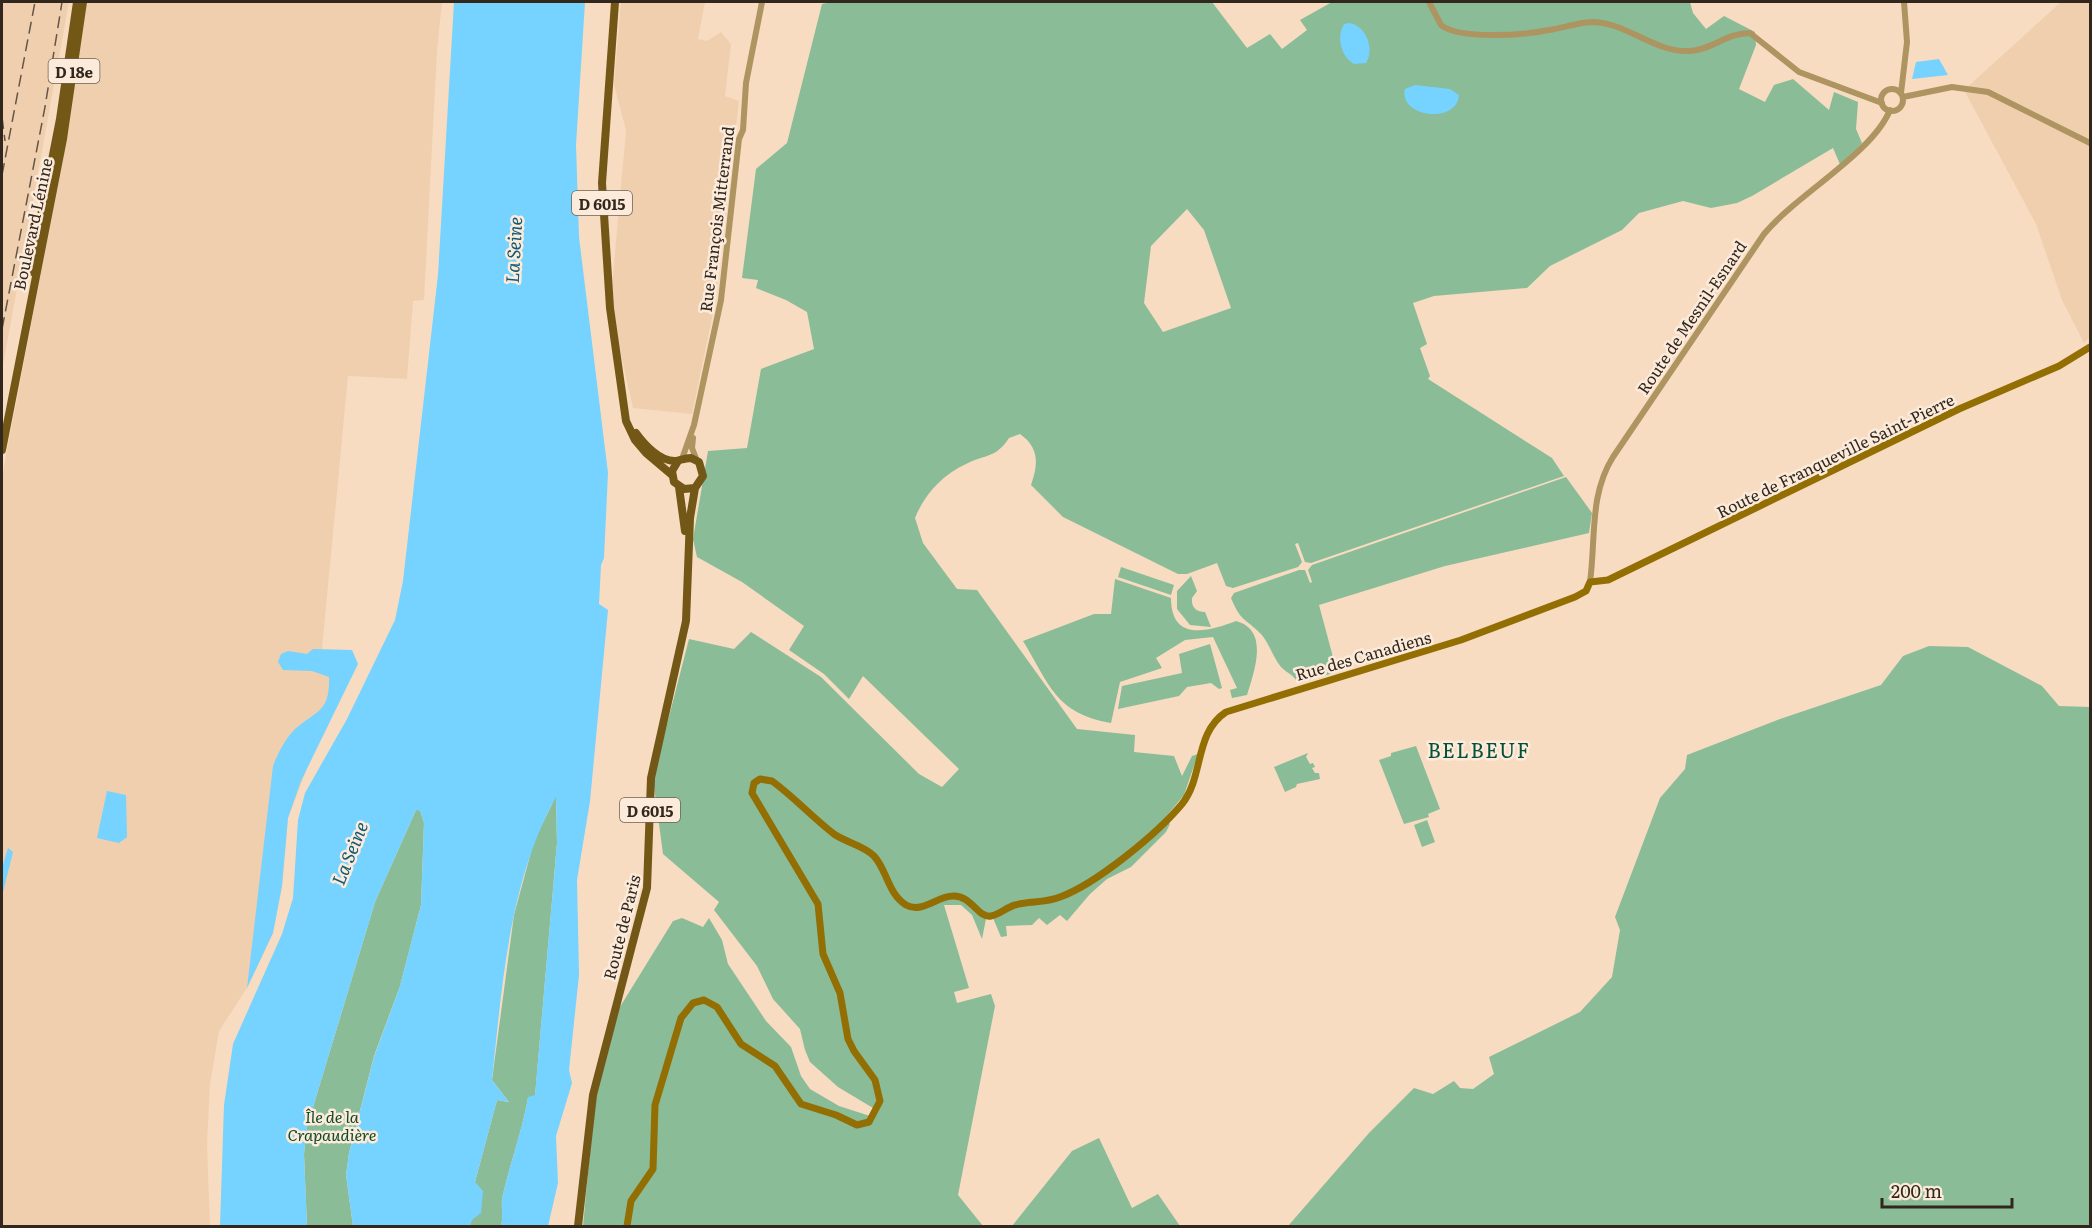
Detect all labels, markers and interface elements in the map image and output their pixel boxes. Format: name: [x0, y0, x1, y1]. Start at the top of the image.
road number: D 18e: [48, 59, 100, 83]
street label: Rue François Mitterrand: [693, 124, 739, 313]
street label: Boulevard Lénine: [6, 156, 58, 292]
road number: D 6015: [572, 191, 632, 215]
water label: La Seine: [498, 216, 528, 284]
street label: Route de Mesnil-Esnard: [1631, 235, 1752, 399]
street label: Route de Franqueville Saint-Pierre: [1712, 387, 1958, 523]
street label: Rue des Canadiens: [1292, 624, 1434, 686]
district label: BELBEUF: [1427, 734, 1531, 764]
road number: D 6015: [620, 798, 680, 822]
water label: La Seine: [324, 817, 374, 889]
street label: Route de Paris: [596, 872, 646, 982]
park label: Île de la Crapaudière: [288, 1104, 376, 1146]
scale bar: [1882, 1171, 2012, 1209]
text: 200 m: [1891, 1177, 1942, 1204]

